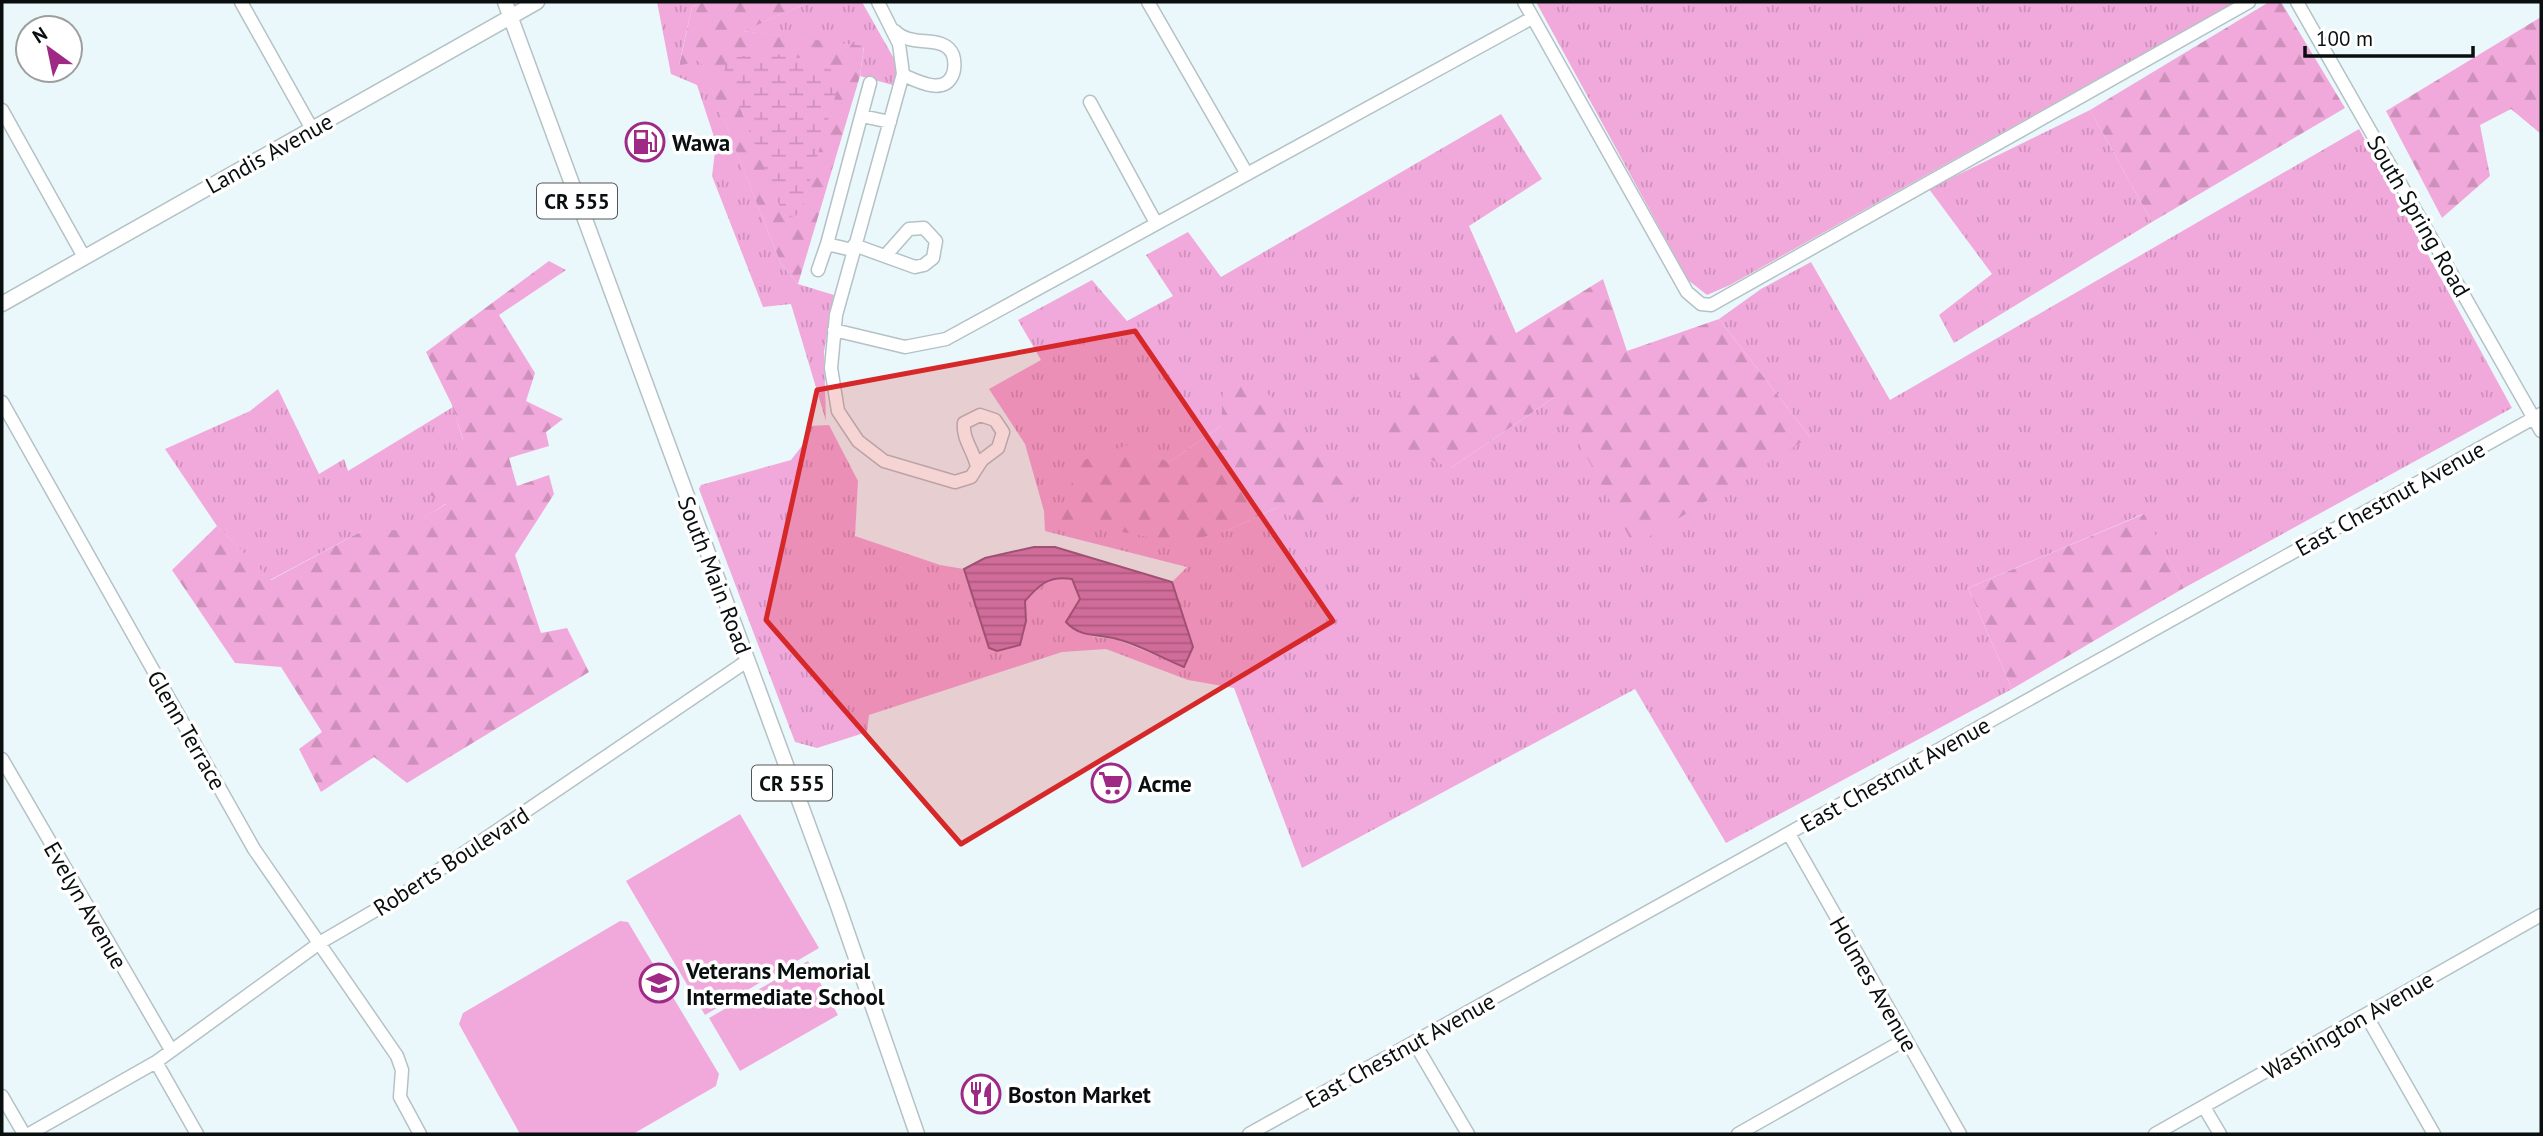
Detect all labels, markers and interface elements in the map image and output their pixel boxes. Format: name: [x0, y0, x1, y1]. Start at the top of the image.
north arrow: [14, 14, 84, 84]
scale bar: [2305, 14, 2473, 58]
text: N: [28, 21, 52, 48]
text: 100 m: [2316, 25, 2373, 52]
street label: Landis Avenue: [200, 106, 338, 200]
fuel station icon: Wawa: [624, 121, 666, 163]
place label: Wawa: [672, 128, 730, 157]
street label: South Spring Road: [2361, 130, 2477, 302]
road number: CR 555: [537, 184, 617, 218]
street label: East Chestnut Avenue: [2290, 434, 2490, 562]
street label: South Main Road: [672, 492, 758, 658]
street label: Glenn Terrace: [141, 665, 233, 795]
street label: East Chestnut Avenue: [1795, 710, 1995, 838]
supermarket icon: Acme: [1090, 762, 1132, 804]
road number: CR 555: [752, 766, 832, 800]
place label: Acme: [1138, 769, 1192, 798]
street label: Roberts Boulevard: [368, 800, 534, 922]
street label: Evelyn Avenue: [38, 836, 134, 974]
street label: Holmes Avenue: [1823, 911, 1925, 1057]
place label: Veterans Memorial Intermediate School: [685, 956, 885, 1011]
school or university icon: Veterans Memorial Intermediate School: [638, 962, 680, 1004]
street label: Washington Avenue: [2257, 964, 2439, 1086]
street label: East Chestnut Avenue: [1300, 986, 1500, 1114]
restaurant icon: Boston Market: [960, 1073, 1002, 1115]
place label: Boston Market: [1008, 1080, 1151, 1109]

